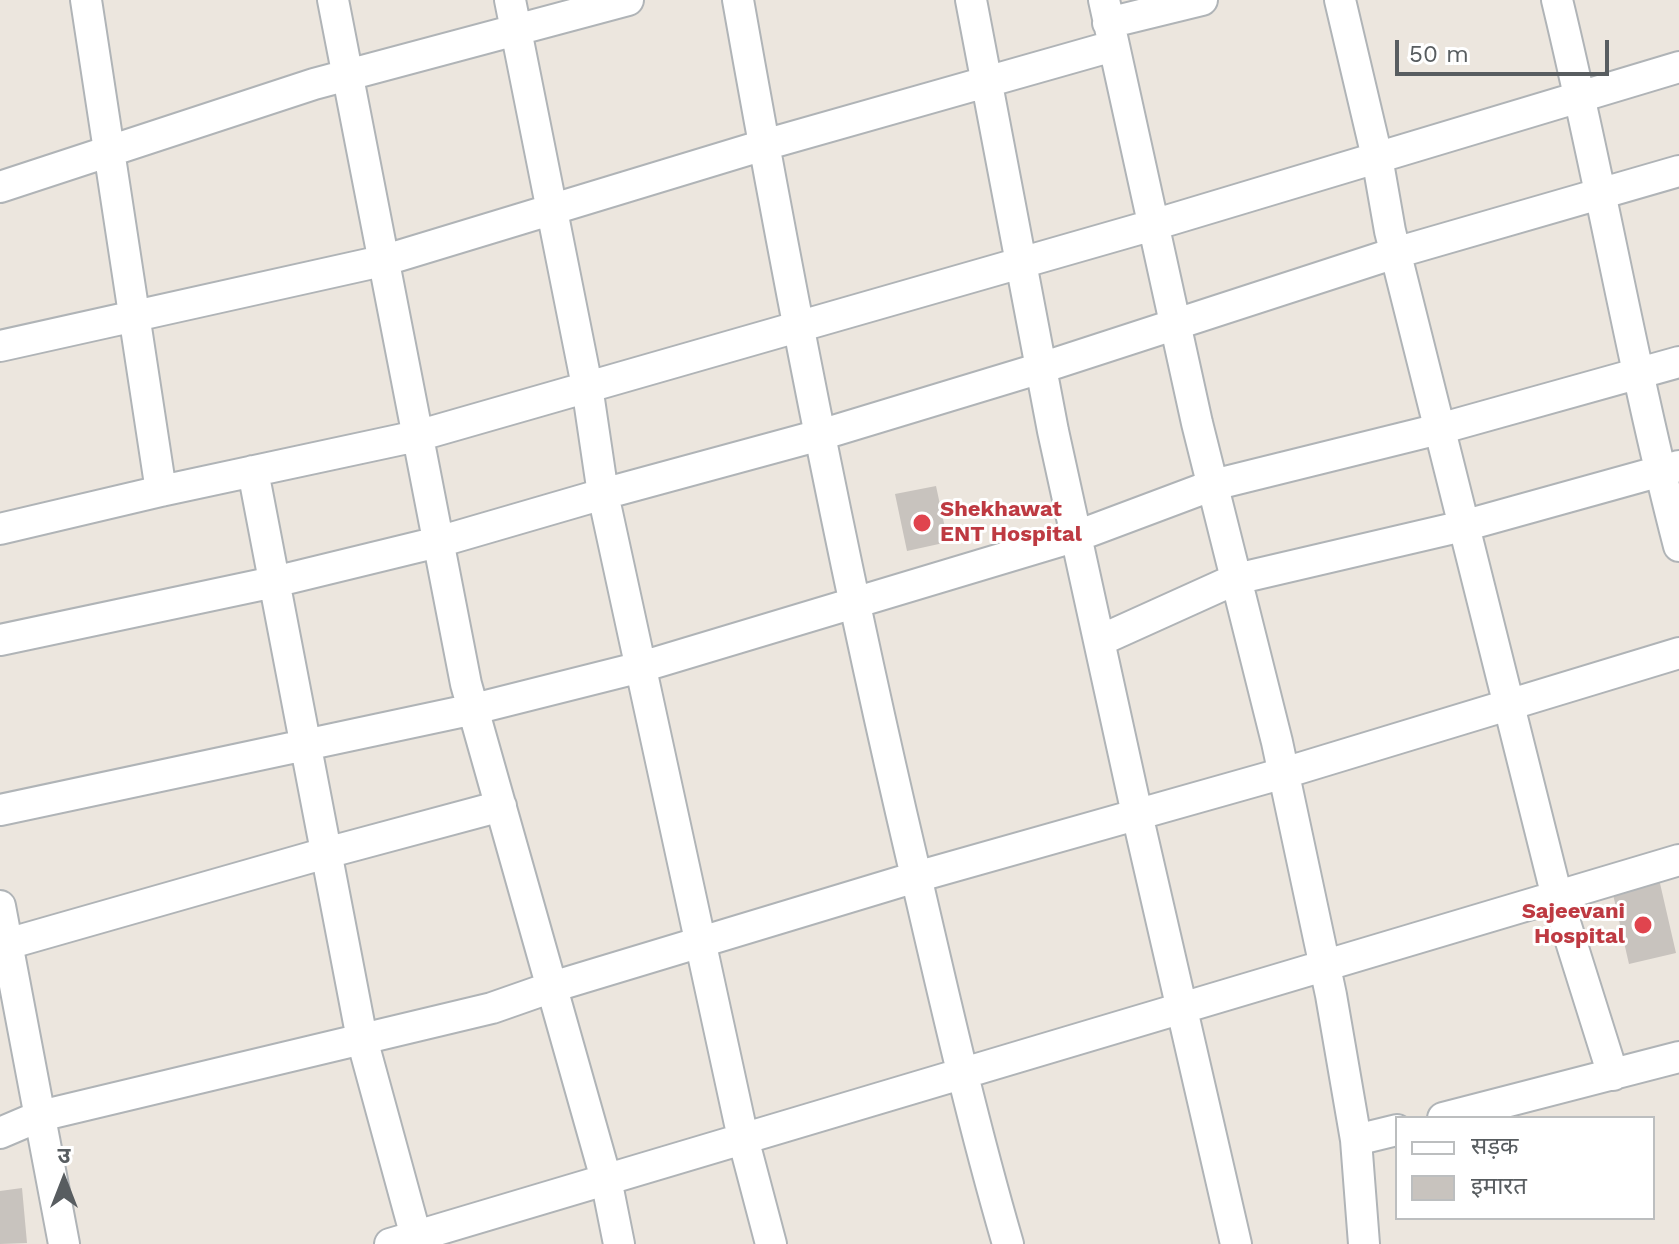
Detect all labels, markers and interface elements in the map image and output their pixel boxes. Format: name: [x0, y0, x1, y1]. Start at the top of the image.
scale bar: [1399, 24, 1613, 74]
text: 50 m: [1409, 40, 1469, 68]
place label: Shekhawat ENT Hospital: [940, 497, 1082, 548]
marker: Shekhawat ENT Hospital: [911, 512, 933, 534]
place label: Sajeevani Hospital: [1522, 899, 1625, 950]
marker: Sajeevani Hospital: [1632, 914, 1654, 936]
legend: [1395, 1116, 1655, 1220]
text: सड़क: [1471, 1132, 1519, 1160]
north arrow: [24, 1140, 104, 1220]
text: उ: [58, 1143, 70, 1168]
text: इमारत: [1471, 1172, 1527, 1200]

